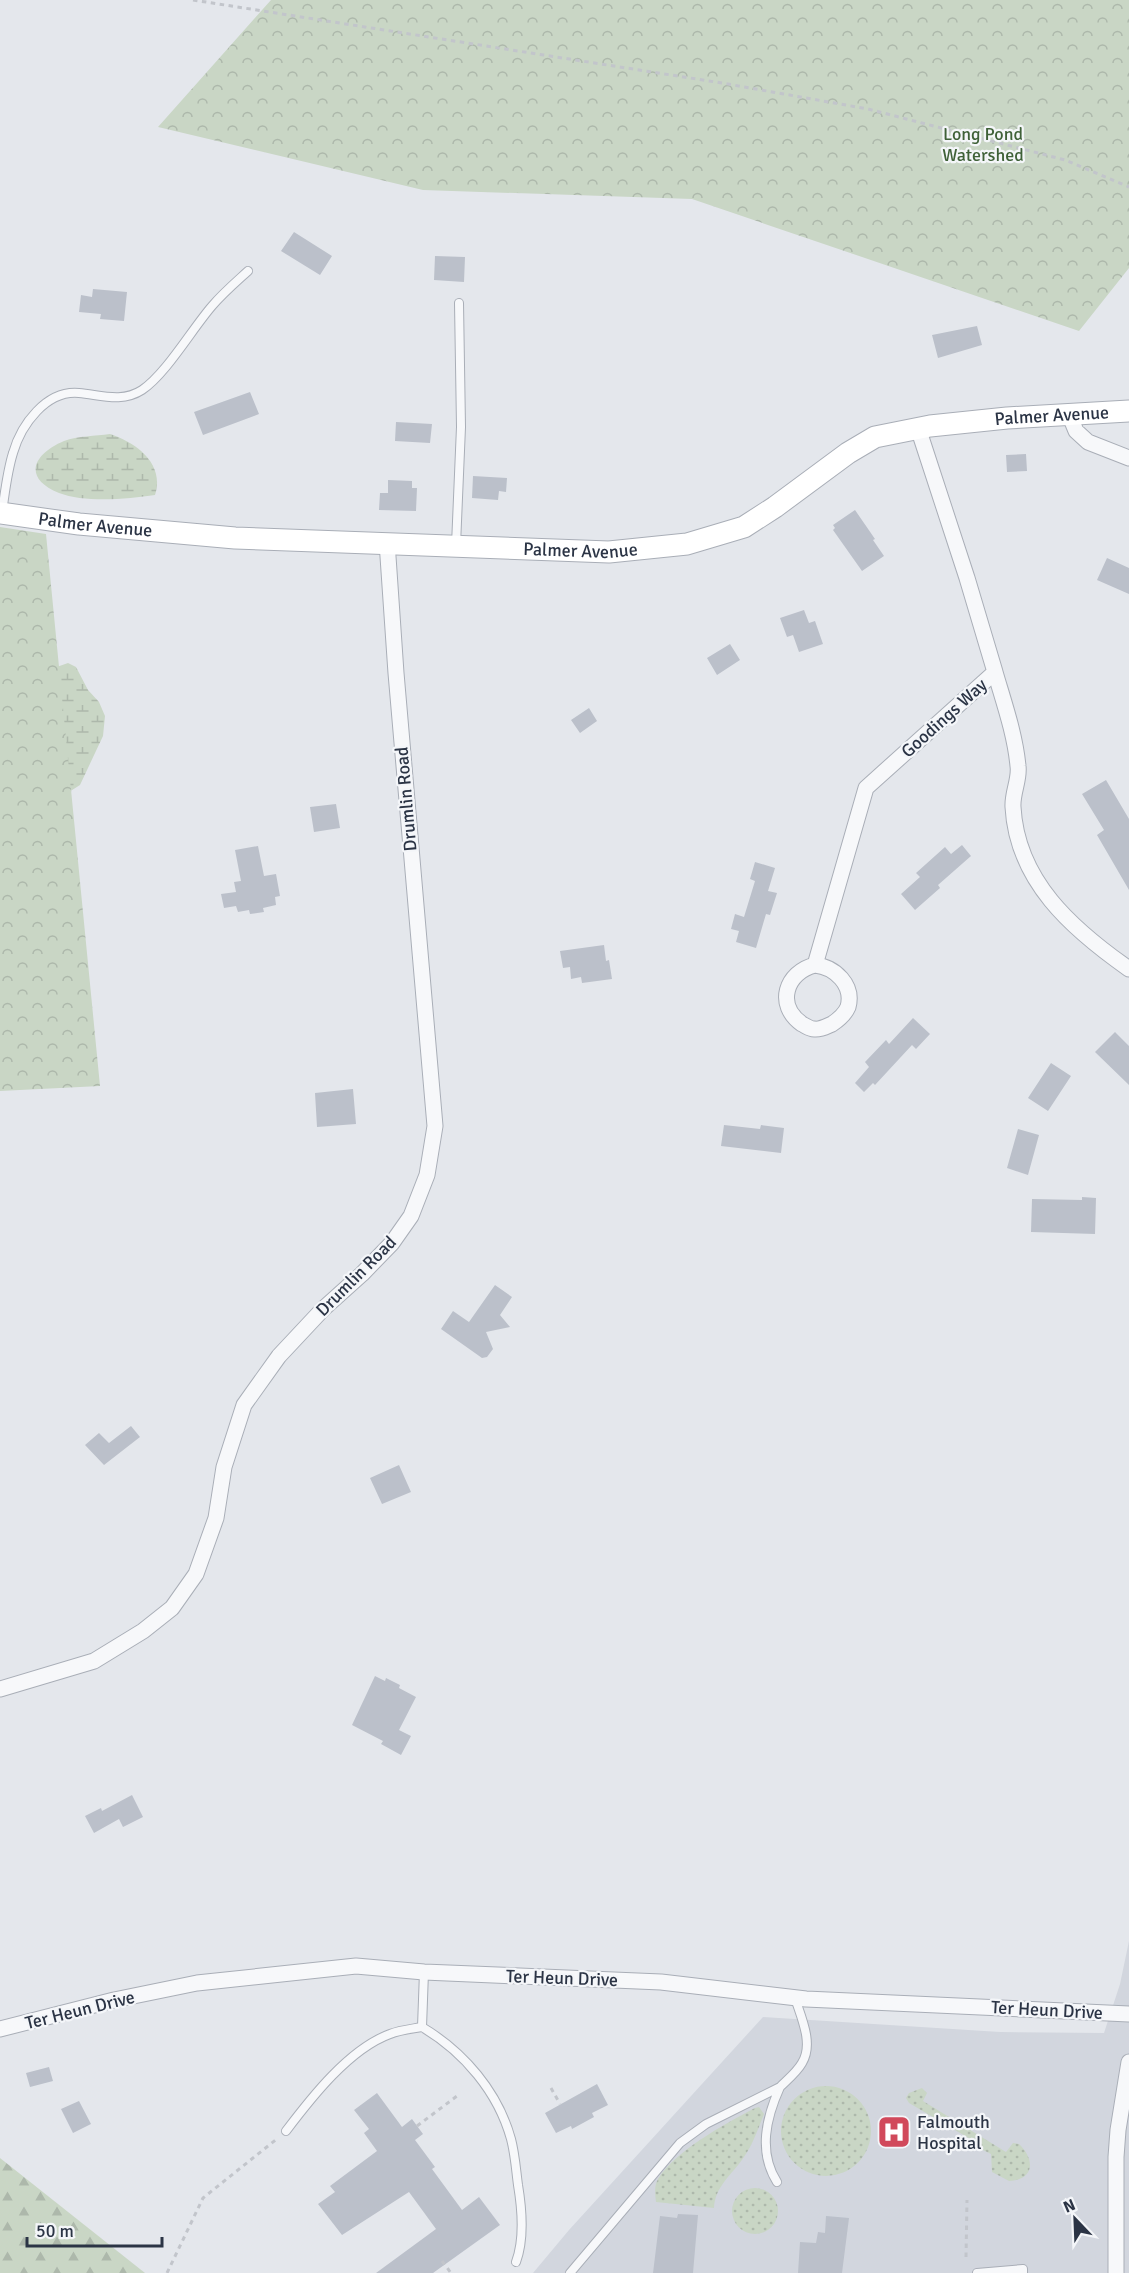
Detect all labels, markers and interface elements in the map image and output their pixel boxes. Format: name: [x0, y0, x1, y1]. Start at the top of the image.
park label: Long Pond Watershed: [942, 123, 1024, 166]
street label: Palmer Avenue: [994, 401, 1110, 430]
street label: Palmer Avenue: [37, 507, 153, 542]
street label: Palmer Avenue: [523, 538, 639, 563]
street label: Goodings Way: [897, 673, 992, 762]
street label: Drumlin Road: [390, 746, 422, 852]
street label: Drumlin Road: [311, 1231, 401, 1321]
street label: Ter Heun Drive: [506, 1965, 618, 1991]
street label: Ter Heun Drive: [23, 1986, 137, 2034]
street label: Ter Heun Drive: [991, 1996, 1103, 2024]
place label: Falmouth Hospital: [917, 2111, 990, 2154]
hospital icon: Falmouth Hospital: [876, 2114, 912, 2150]
north arrow: [1045, 2189, 1105, 2249]
text: N: [1060, 2195, 1079, 2217]
scale bar: [27, 2210, 162, 2248]
text: 50 m: [36, 2220, 74, 2242]

